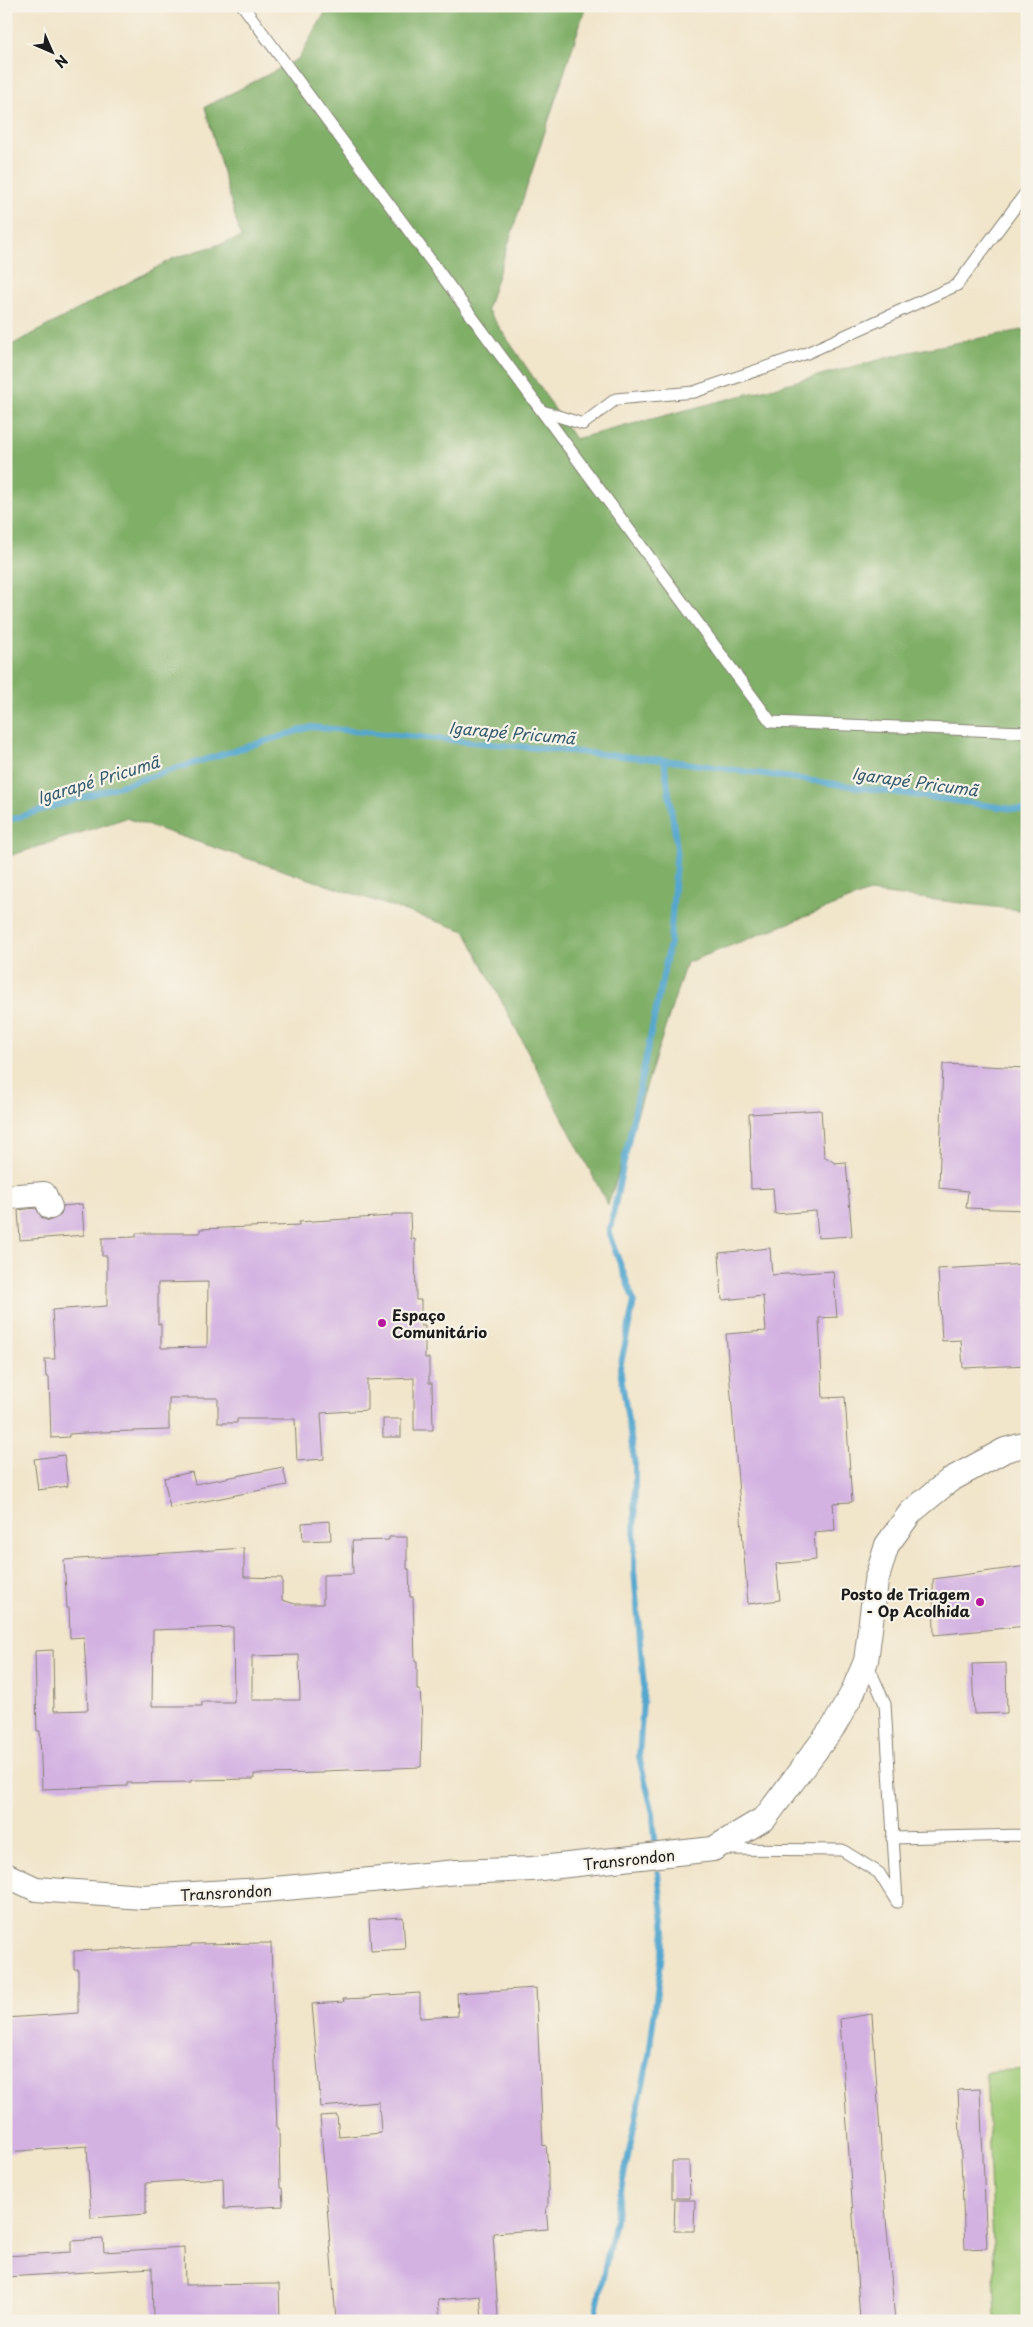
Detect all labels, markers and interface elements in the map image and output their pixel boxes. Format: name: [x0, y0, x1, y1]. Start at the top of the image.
north arrow: [28, 28, 78, 78]
text: N: [50, 50, 73, 73]
water label: Igarapé Pricumã: [448, 715, 578, 750]
water label: Igarapé Pricumã: [34, 748, 164, 809]
water label: Igarapé Pricumã: [851, 760, 981, 802]
place label: Espaço Comunitário: [392, 1303, 487, 1343]
marker: Espaço Comunitário: [376, 1317, 388, 1329]
place label: Posto de Triagem - Op Acolhida: [841, 1582, 971, 1622]
marker: Posto de Triagem - Op Acolhida: [974, 1596, 986, 1608]
street label: Transrondon: [582, 1843, 676, 1875]
street label: Transrondon: [179, 1878, 273, 1906]

